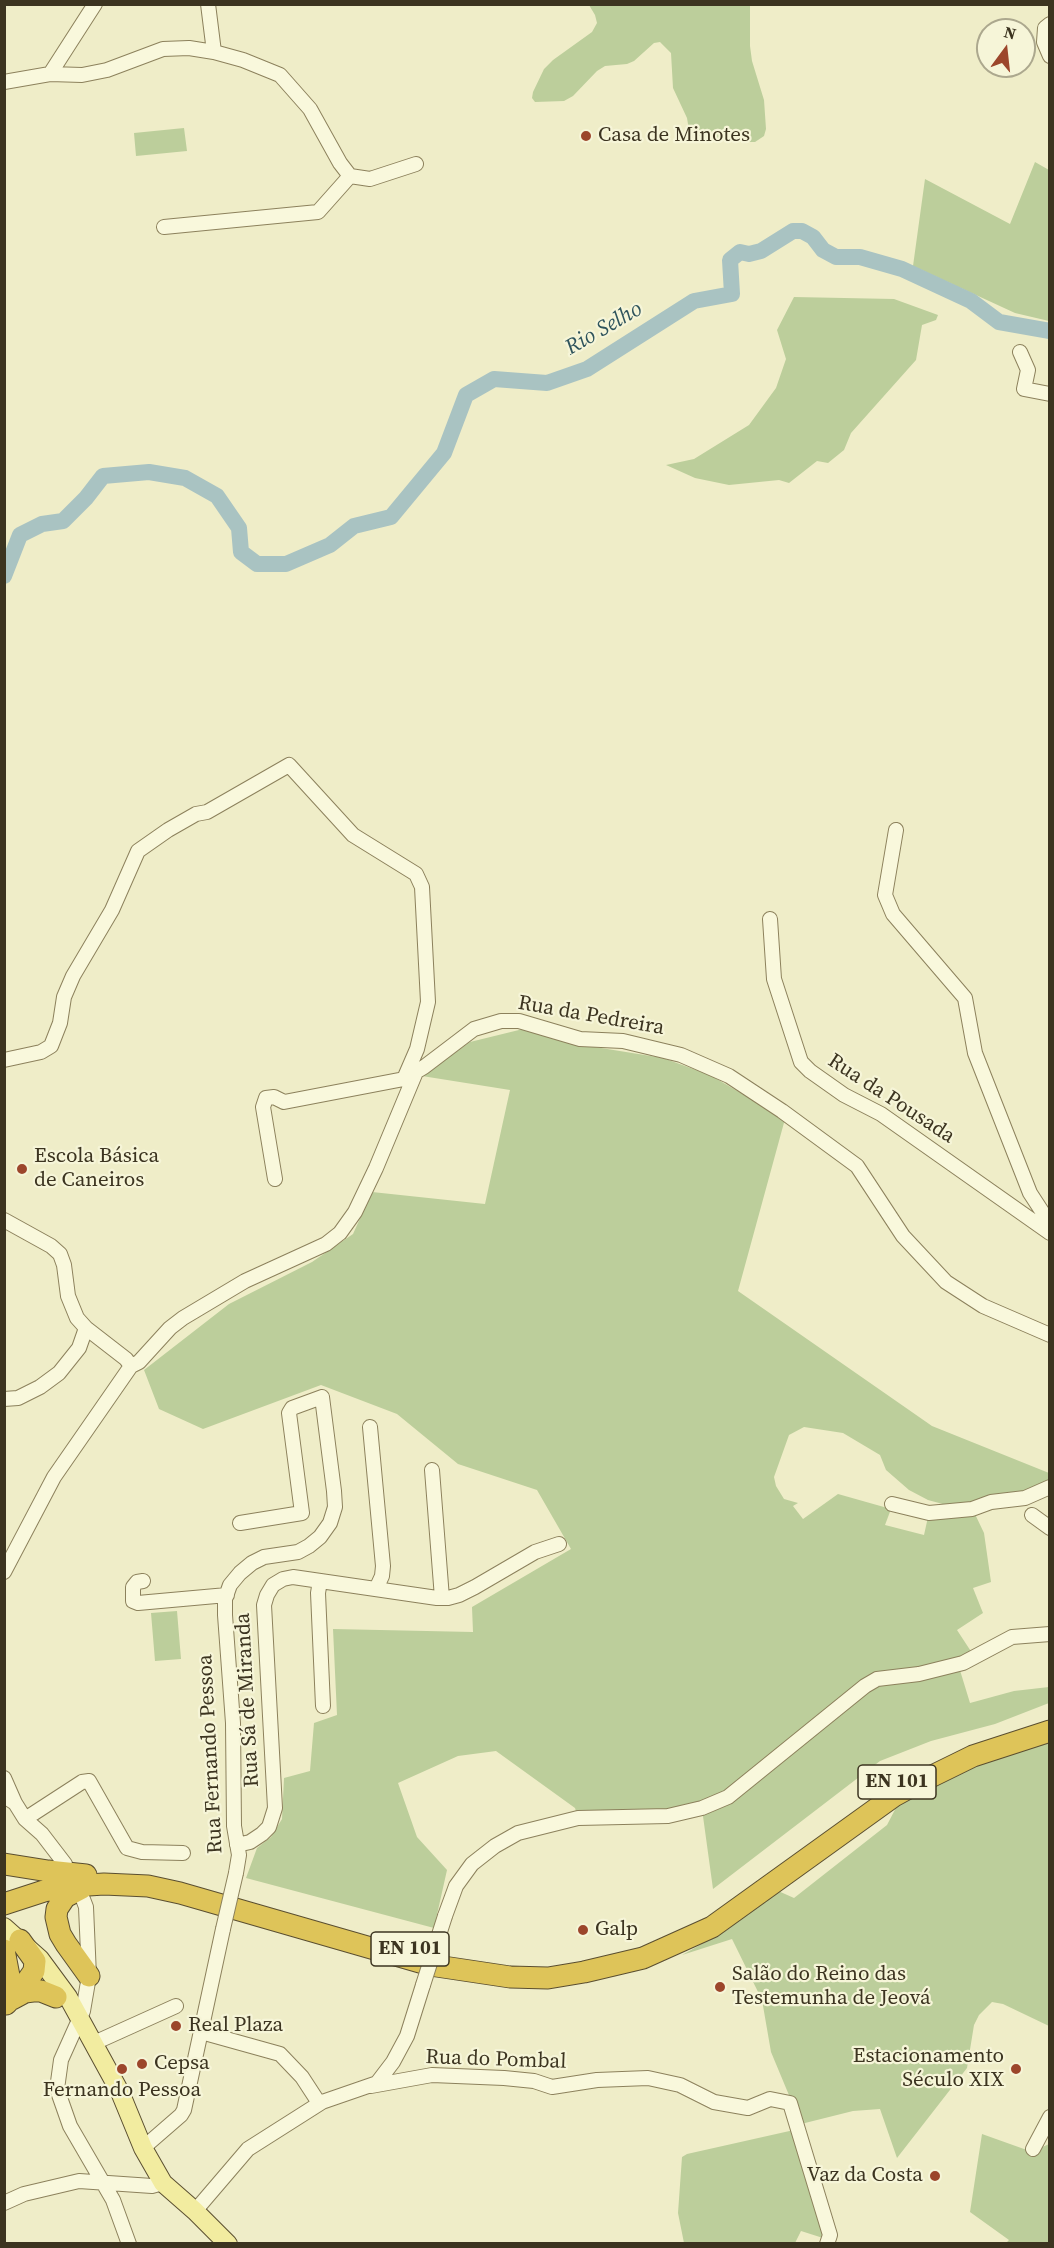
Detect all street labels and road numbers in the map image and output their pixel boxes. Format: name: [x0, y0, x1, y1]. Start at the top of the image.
street label: Rua da Pedreira: [516, 991, 666, 1041]
street label: Rua da Pousada: [823, 1049, 959, 1149]
street label: Rua Sá de Miranda: [231, 1612, 265, 1788]
street label: Rua Fernando Pessoa: [193, 1654, 229, 1854]
road number: EN 101: [858, 1765, 936, 1799]
road number: EN 101: [371, 1932, 449, 1966]
street label: Rua do Pombal: [425, 2045, 567, 2075]

